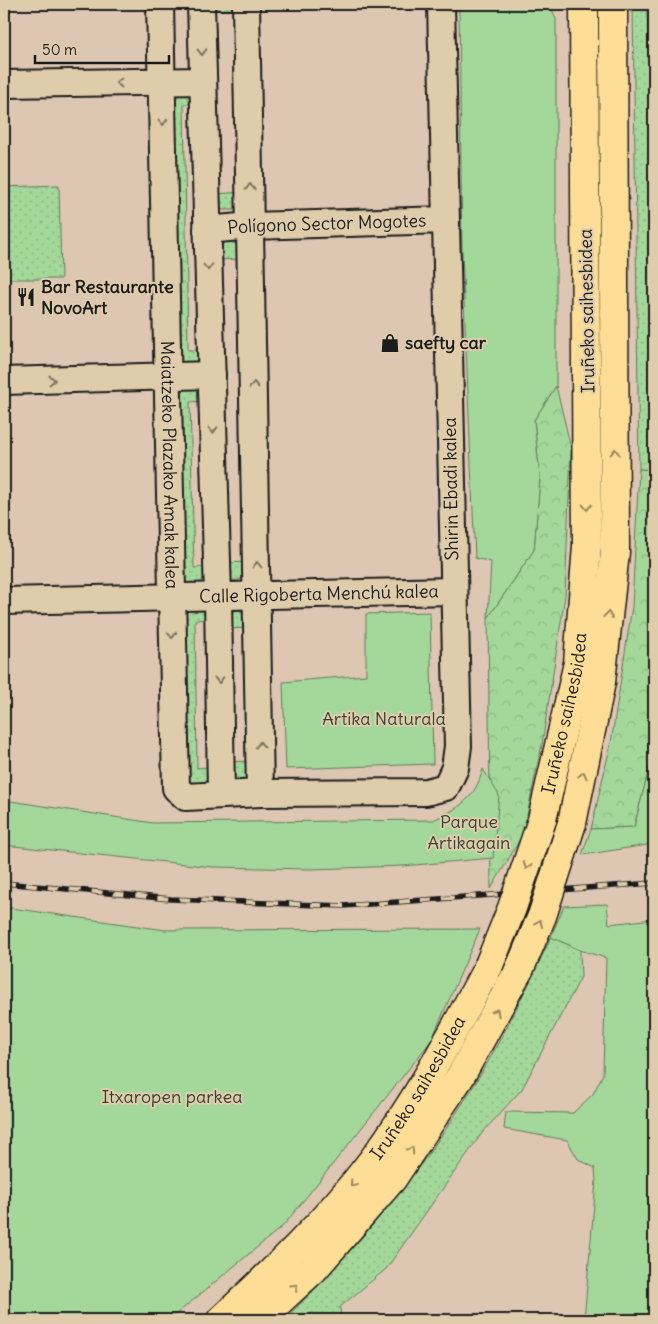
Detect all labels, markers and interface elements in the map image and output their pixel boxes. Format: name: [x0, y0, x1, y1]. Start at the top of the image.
scale bar: [35, 32, 169, 64]
text: 50 m: [42, 40, 77, 59]
one-way arrow: [197, 49, 208, 57]
one-way arrow: [115, 78, 122, 88]
one-way arrow: [157, 119, 168, 127]
one-way arrow: [245, 183, 255, 191]
street label: Polígono Sector Mogotes: [226, 209, 427, 239]
street label: Iruñeko saihesbidea: [574, 229, 599, 393]
one-way arrow: [203, 264, 214, 272]
place label: Bar Restaurante NovoArt: [41, 275, 174, 319]
restaurant icon: Bar Restaurante NovoArt: [15, 286, 37, 308]
place label: saefty car: [405, 331, 487, 354]
shop icon: saefty car: [379, 332, 401, 354]
street label: Maiatzeko Plazako Amak kalea: [156, 340, 184, 589]
one-way arrow: [49, 374, 57, 385]
one-way arrow: [249, 381, 259, 388]
street label: Shirin Ebadi kalea: [438, 417, 463, 561]
one-way arrow: [208, 426, 219, 434]
one-way arrow: [610, 448, 620, 456]
one-way arrow: [582, 504, 592, 512]
one-way arrow: [252, 561, 263, 569]
street label: Calle Rigoberta Menchú kalea: [199, 579, 439, 608]
one-way arrow: [602, 610, 613, 618]
one-way arrow: [167, 632, 177, 639]
street label: Iruñeko saihesbidea: [536, 632, 591, 796]
one-way arrow: [214, 676, 224, 684]
park label: Artika Naturala: [322, 707, 446, 730]
one-way arrow: [255, 740, 265, 748]
one-way arrow: [577, 771, 588, 780]
park label: Parque Artikagain: [427, 810, 511, 854]
one-way arrow: [522, 862, 532, 870]
one-way arrow: [533, 919, 544, 928]
one-way arrow: [490, 1008, 500, 1017]
street label: Iruñeko saihesbidea: [365, 1012, 470, 1164]
park label: Itxaropen parkea: [101, 1085, 243, 1108]
one-way arrow: [405, 1147, 414, 1156]
one-way arrow: [350, 1178, 358, 1187]
one-way arrow: [289, 1284, 298, 1293]

